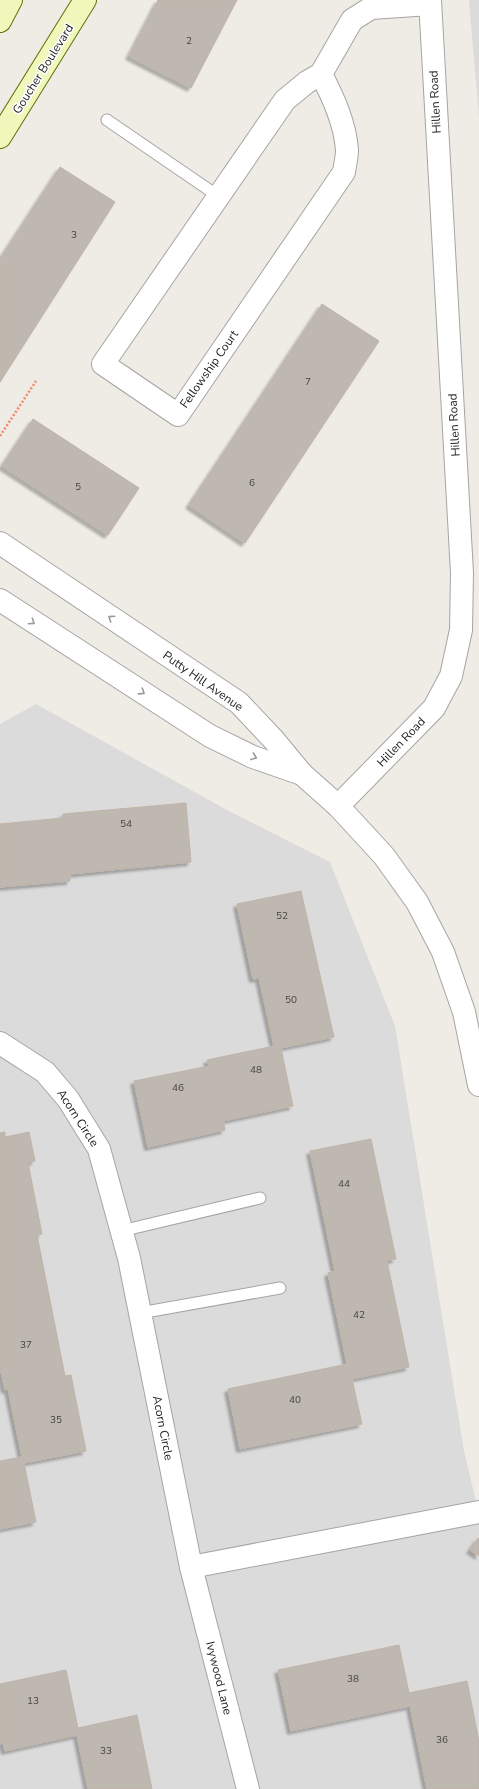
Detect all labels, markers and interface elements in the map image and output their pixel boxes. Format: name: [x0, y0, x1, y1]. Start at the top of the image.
street label: Goucher Boulevard: [9, 21, 77, 117]
house number: 2: [186, 34, 192, 48]
street label: Hillen Road: [425, 70, 445, 134]
house number: 3: [71, 228, 77, 242]
street label: Fellowship Court: [176, 326, 242, 411]
house number: 7: [305, 375, 311, 389]
street label: Hillen Road: [444, 393, 464, 457]
house number: 6: [249, 476, 255, 490]
house number: 5: [75, 480, 81, 494]
one-way arrow: [108, 615, 115, 623]
one-way arrow: [28, 617, 35, 624]
street label: Putty Hill Avenue: [160, 647, 246, 715]
one-way arrow: [138, 687, 145, 695]
street label: Hillen Road: [373, 714, 429, 770]
one-way arrow: [250, 752, 258, 760]
house number: 54: [120, 817, 132, 831]
house number: 52: [276, 909, 288, 923]
house number: 50: [285, 993, 297, 1007]
house number: 48: [250, 1063, 262, 1077]
house number: 46: [172, 1081, 184, 1095]
street label: Acorn Circle: [53, 1086, 103, 1150]
house number: 44: [338, 1177, 350, 1191]
house number: 42: [353, 1308, 365, 1322]
house number: 37: [20, 1338, 32, 1352]
house number: 40: [289, 1393, 301, 1407]
street label: Acorn Circle: [149, 1394, 177, 1462]
house number: 35: [50, 1413, 62, 1427]
street label: Ivywood Lane: [202, 1639, 236, 1717]
house number: 38: [347, 1672, 359, 1686]
house number: 13: [27, 1694, 39, 1708]
house number: 36: [436, 1733, 448, 1747]
house number: 33: [100, 1744, 112, 1758]

